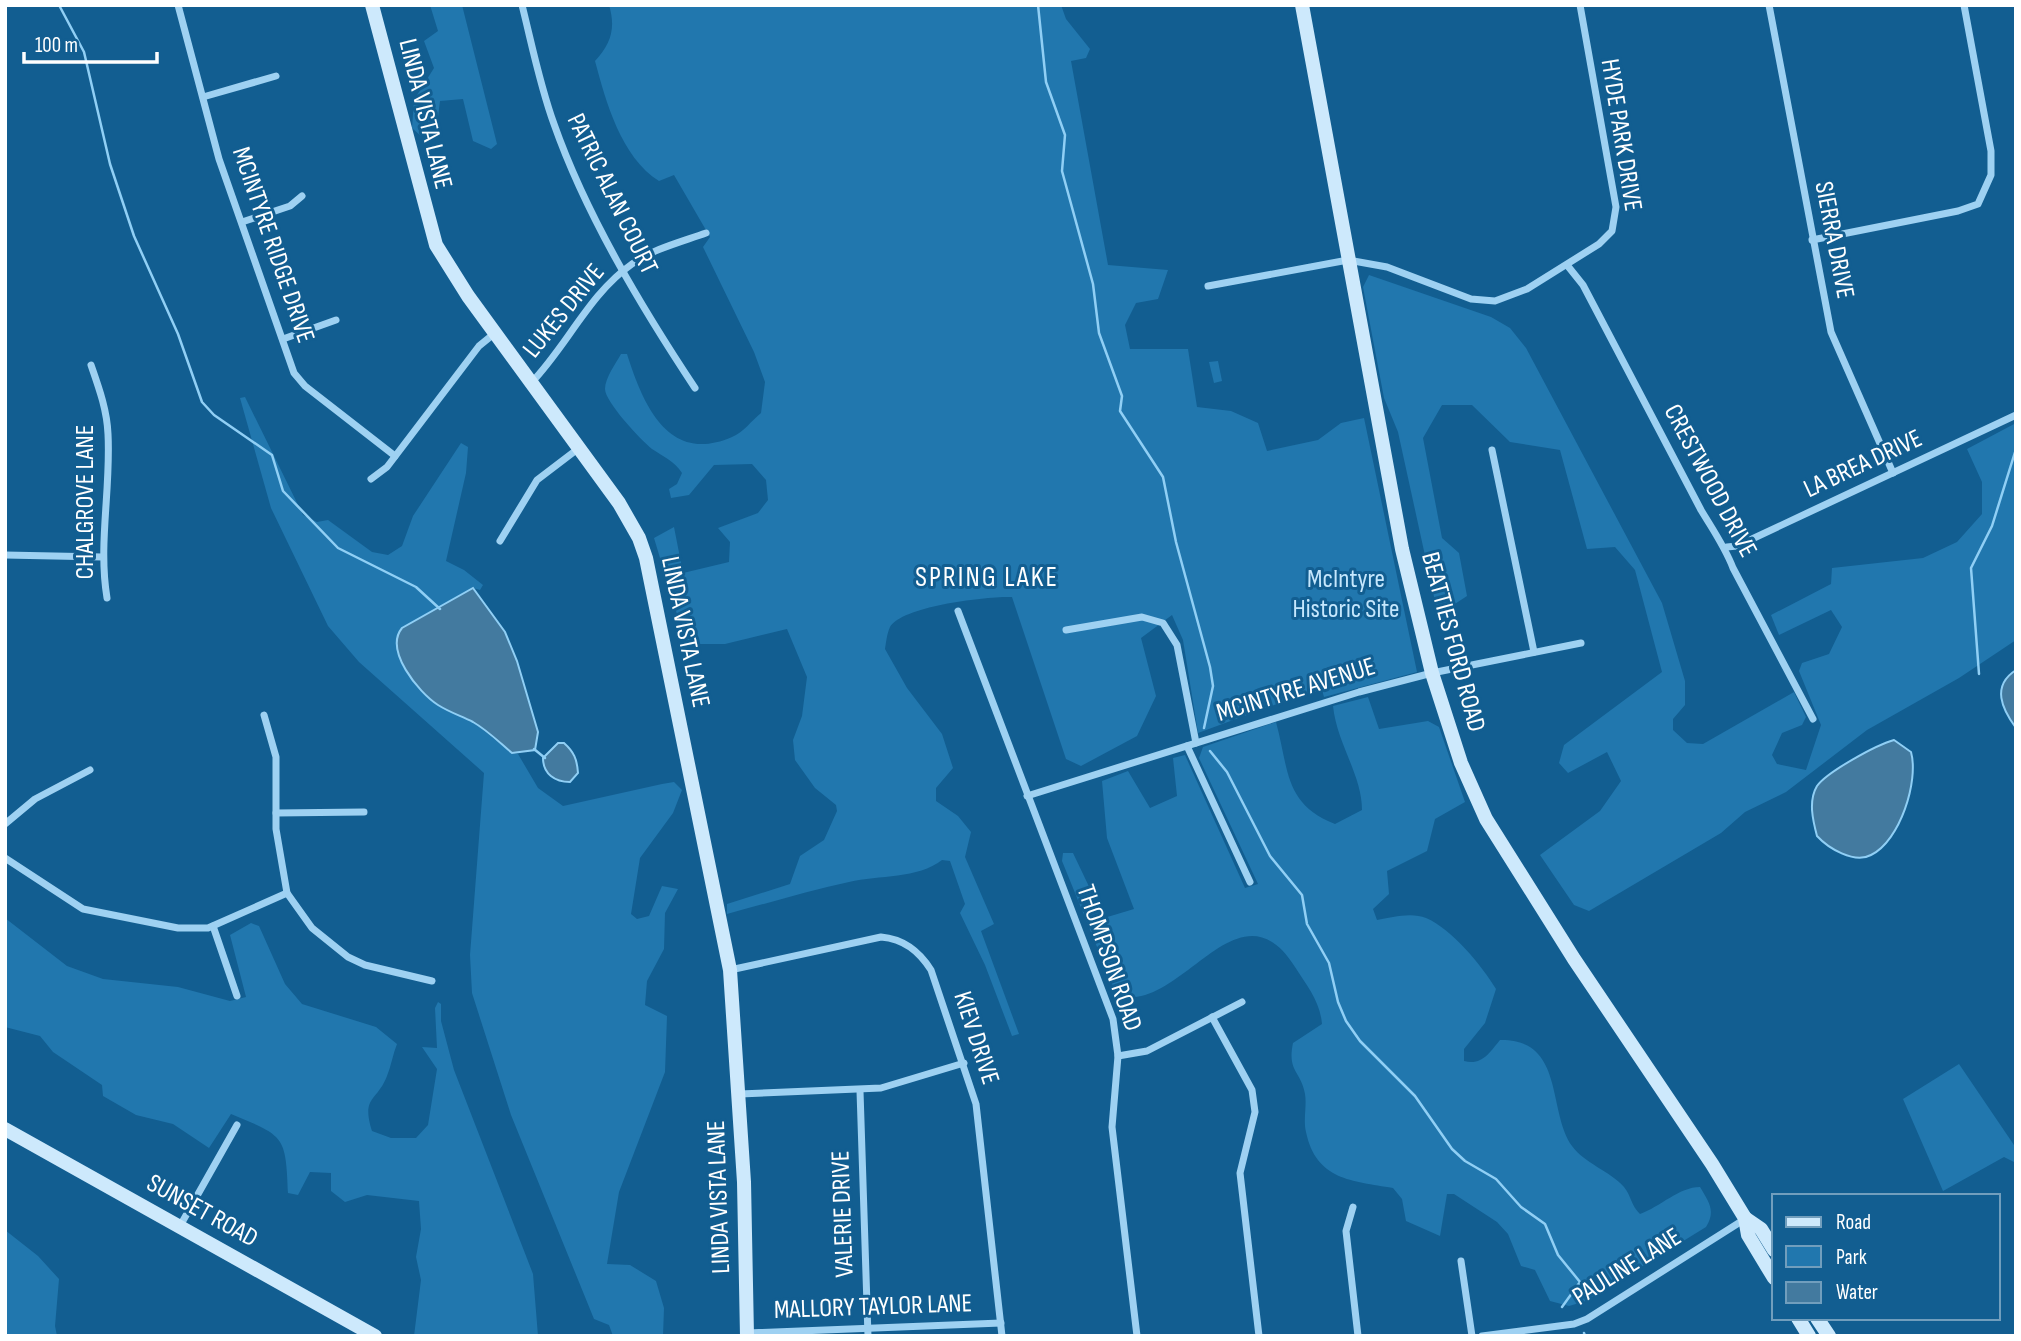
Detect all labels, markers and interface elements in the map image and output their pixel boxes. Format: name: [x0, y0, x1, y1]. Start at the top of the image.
scale bar: [24, 21, 158, 65]
text: 100 m: [35, 33, 78, 58]
street label: LINDA VISTA LANE: [391, 36, 459, 192]
street label: HYDE PARK DRIVE: [1594, 57, 1648, 213]
street label: PATRIC ALAN COURT: [560, 109, 664, 279]
street label: MCINTYRE RIDGE DRIVE: [225, 143, 321, 347]
street label: SIERRA DRIVE: [1807, 179, 1861, 301]
street label: LUKES DRIVE: [517, 258, 611, 364]
street label: CRESTWOOD DRIVE: [1657, 399, 1763, 563]
street label: LA BREA DRIVE: [1799, 423, 1927, 505]
street label: CHALGROVE LANE: [70, 424, 101, 580]
street label: BEATTIES FORD ROAD: [1414, 549, 1492, 735]
street label: LINDA VISTA LANE: [654, 554, 716, 710]
district label: SPRING LAKE: [915, 561, 1059, 594]
park label: McIntyre Historic Site: [1293, 564, 1399, 625]
street label: MCINTYRE AVENUE: [1213, 651, 1379, 729]
street label: THOMPSON ROAD: [1069, 881, 1149, 1035]
street label: KIEV DRIVE: [946, 988, 1006, 1088]
street label: LINDA VISTA LANE: [701, 1120, 737, 1274]
street label: VALERIE DRIVE: [825, 1150, 861, 1278]
street label: SUNSET ROAD: [141, 1168, 263, 1254]
legend: [1772, 1194, 2000, 1320]
text: Road: [1836, 1210, 1871, 1235]
street label: PAULINE LANE: [1567, 1221, 1687, 1313]
text: Park: [1836, 1245, 1867, 1270]
text: Water: [1836, 1280, 1878, 1305]
street label: MALLORY TAYLOR LANE: [773, 1288, 973, 1326]

